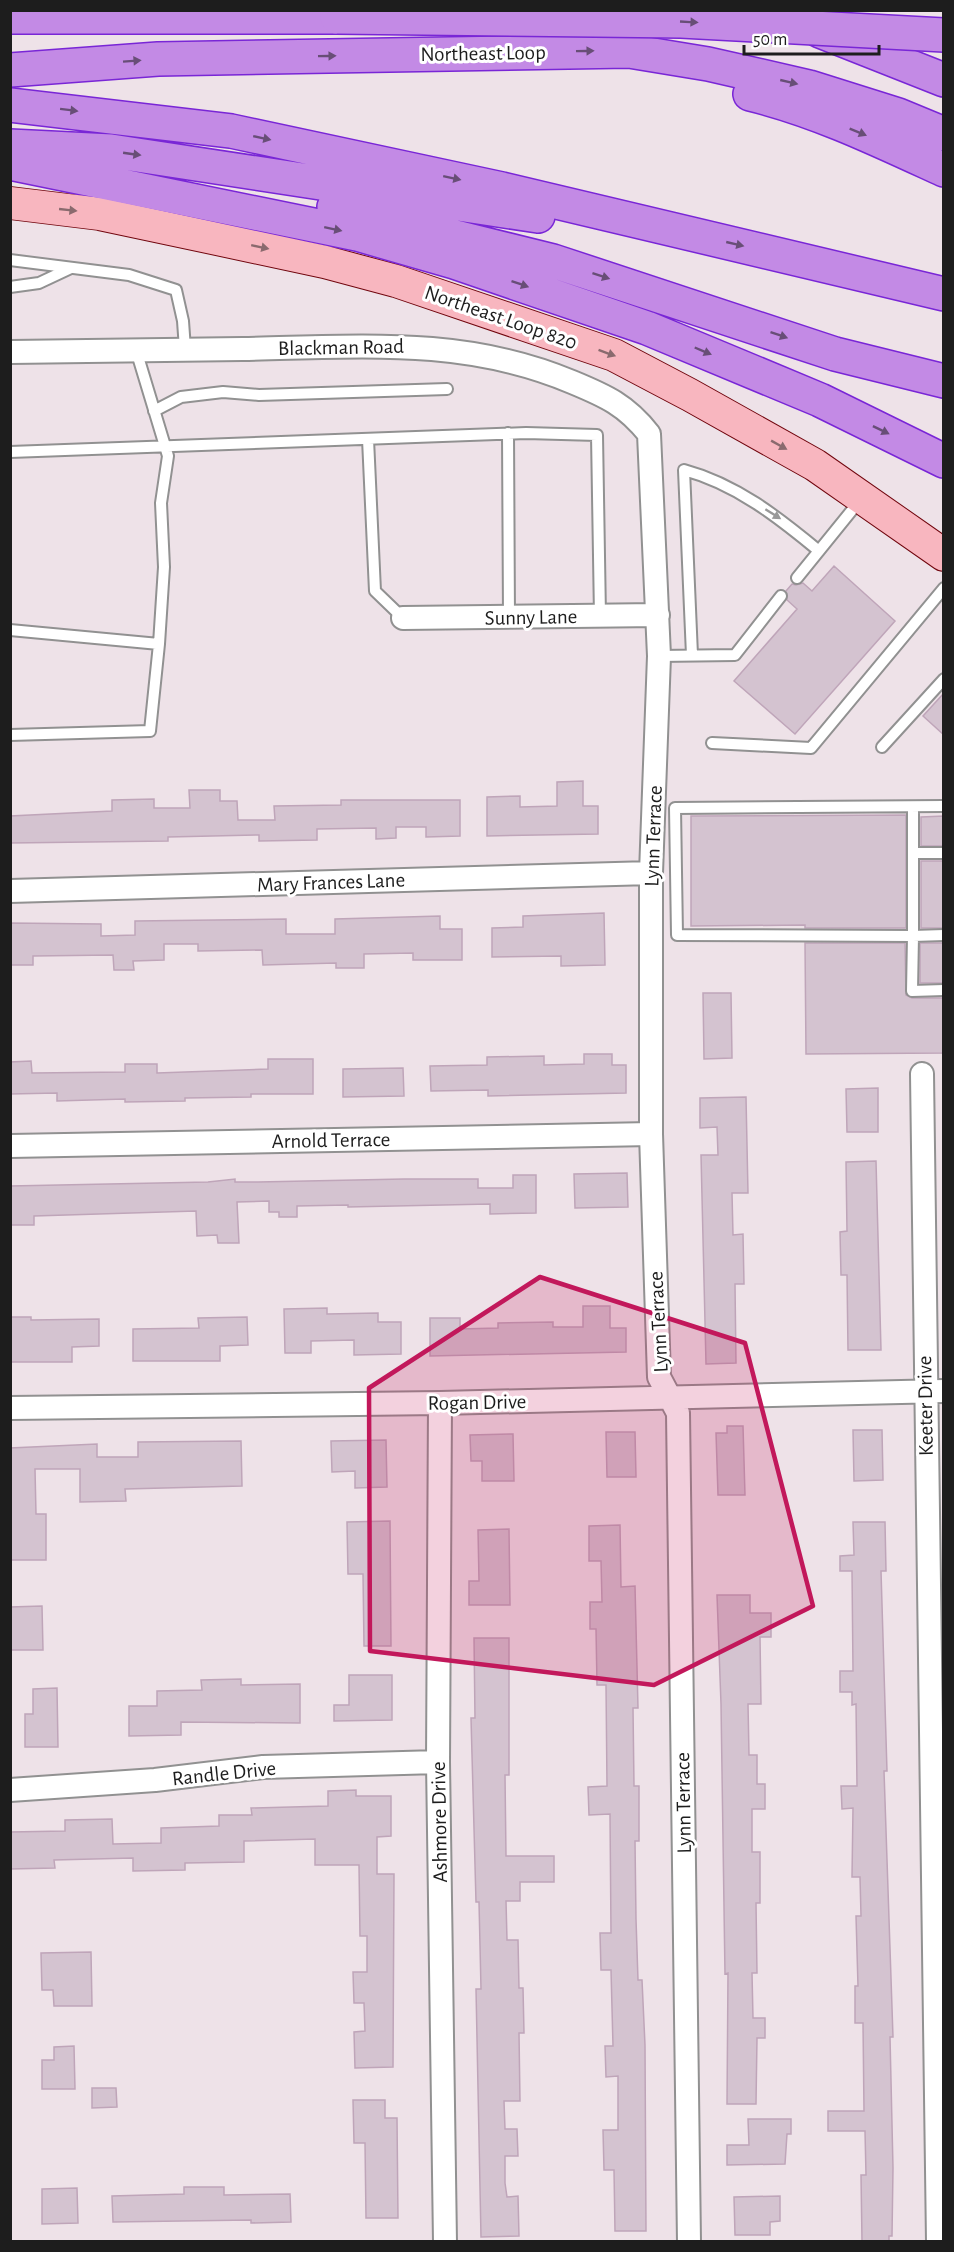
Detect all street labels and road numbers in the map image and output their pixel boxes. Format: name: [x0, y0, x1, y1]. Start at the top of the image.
street label: Northeast Loop: [420, 42, 546, 65]
street label: Northeast Loop 820: [422, 282, 580, 353]
street label: Blackman Road: [278, 336, 404, 359]
street label: Sunny Lane: [485, 606, 578, 629]
street label: Lynn Terrace: [641, 785, 666, 887]
street label: Mary Frances Lane: [257, 869, 405, 896]
street label: Arnold Terrace: [271, 1129, 391, 1152]
street label: Lynn Terrace: [645, 1271, 672, 1373]
street label: Keeter Drive: [914, 1356, 937, 1456]
street label: Rogan Drive: [428, 1391, 527, 1414]
street label: Lynn Terrace: [672, 1752, 695, 1854]
street label: Randle Drive: [171, 1758, 277, 1789]
street label: Ashmore Drive: [428, 1761, 451, 1883]

